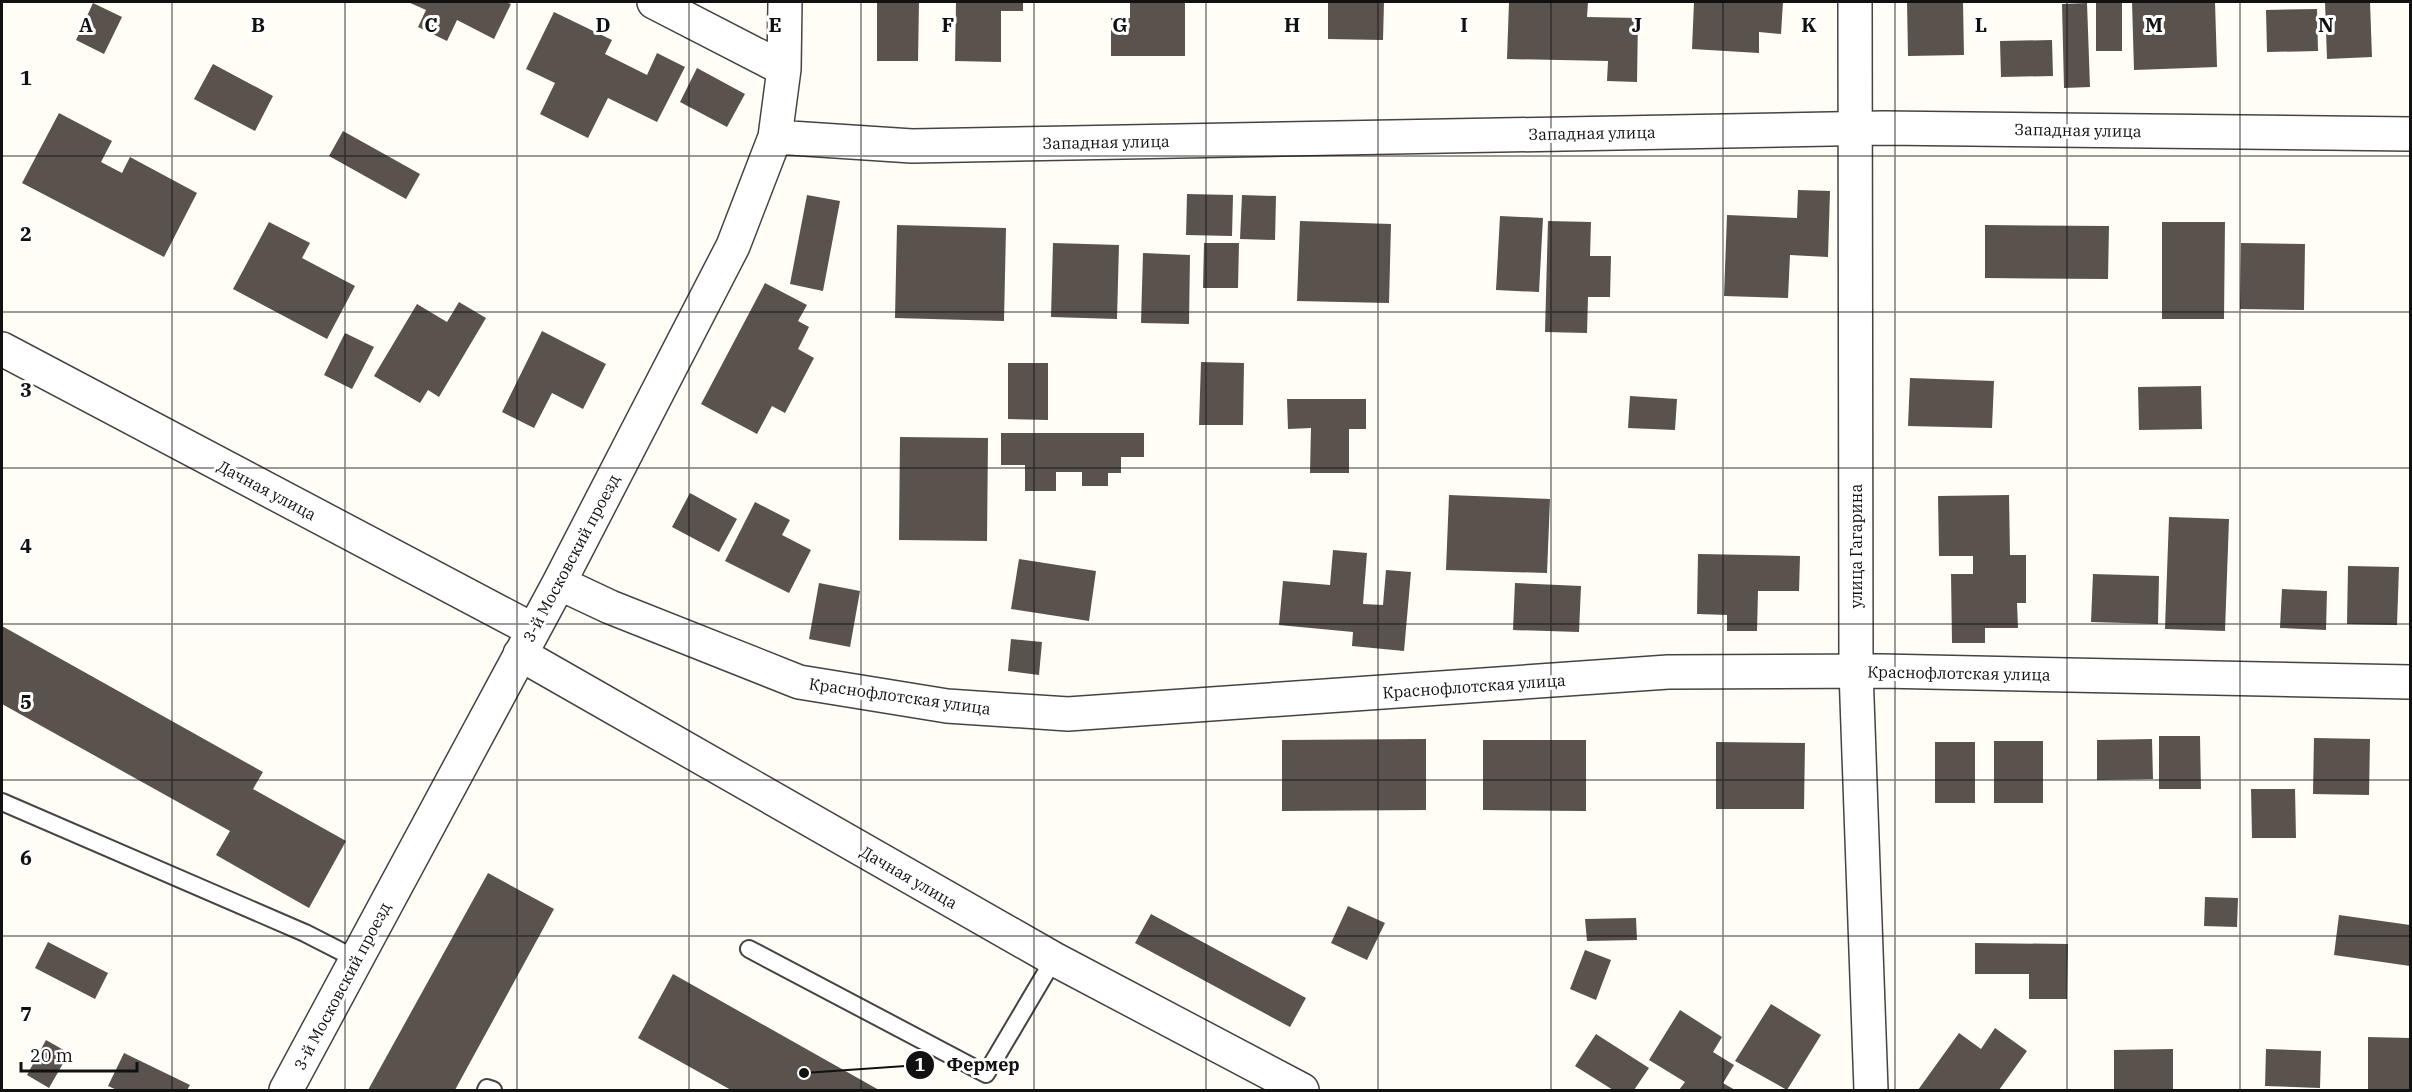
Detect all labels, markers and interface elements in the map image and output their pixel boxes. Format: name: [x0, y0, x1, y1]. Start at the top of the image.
text: A: [79, 11, 93, 38]
text: B: [251, 11, 265, 38]
text: C: [424, 11, 438, 38]
text: D: [595, 11, 611, 38]
text: E: [768, 11, 782, 38]
text: F: [942, 11, 954, 38]
text: G: [1112, 11, 1128, 38]
text: H: [1284, 11, 1300, 38]
text: I: [1460, 11, 1468, 38]
text: J: [1632, 11, 1642, 38]
text: K: [1801, 11, 1817, 38]
text: L: [1975, 11, 1987, 38]
text: M: [2145, 11, 2163, 38]
text: N: [2318, 11, 2334, 38]
text: 1: [20, 64, 32, 91]
street label: Западная улица: [2014, 119, 2142, 141]
street label: Западная улица: [1528, 122, 1656, 144]
street label: Западная улица: [1042, 131, 1170, 153]
text: 2: [20, 220, 32, 247]
text: 3: [20, 376, 32, 403]
street label: Дачная улица: [214, 456, 320, 524]
street label: 3-й Московский проезд: [518, 471, 624, 645]
street label: улица Гагарина: [1846, 484, 1866, 608]
text: 4: [20, 532, 32, 559]
street label: Краснофлотская улица: [1867, 661, 2051, 685]
street label: Краснофлотская улица: [1382, 670, 1566, 702]
street label: Краснофлотская улица: [808, 673, 992, 719]
text: 5: [20, 688, 32, 715]
street label: Дачная улица: [857, 841, 961, 913]
text: 6: [20, 844, 32, 871]
street label: 3-й Московский проезд: [289, 899, 395, 1073]
text: 7: [20, 1000, 32, 1027]
scale bar: [21, 1035, 136, 1073]
text: 20 m: [30, 1044, 73, 1067]
callout: Фермер: [905, 1047, 1032, 1083]
text: 1: [915, 1053, 926, 1076]
text: Фермер: [946, 1053, 1020, 1076]

